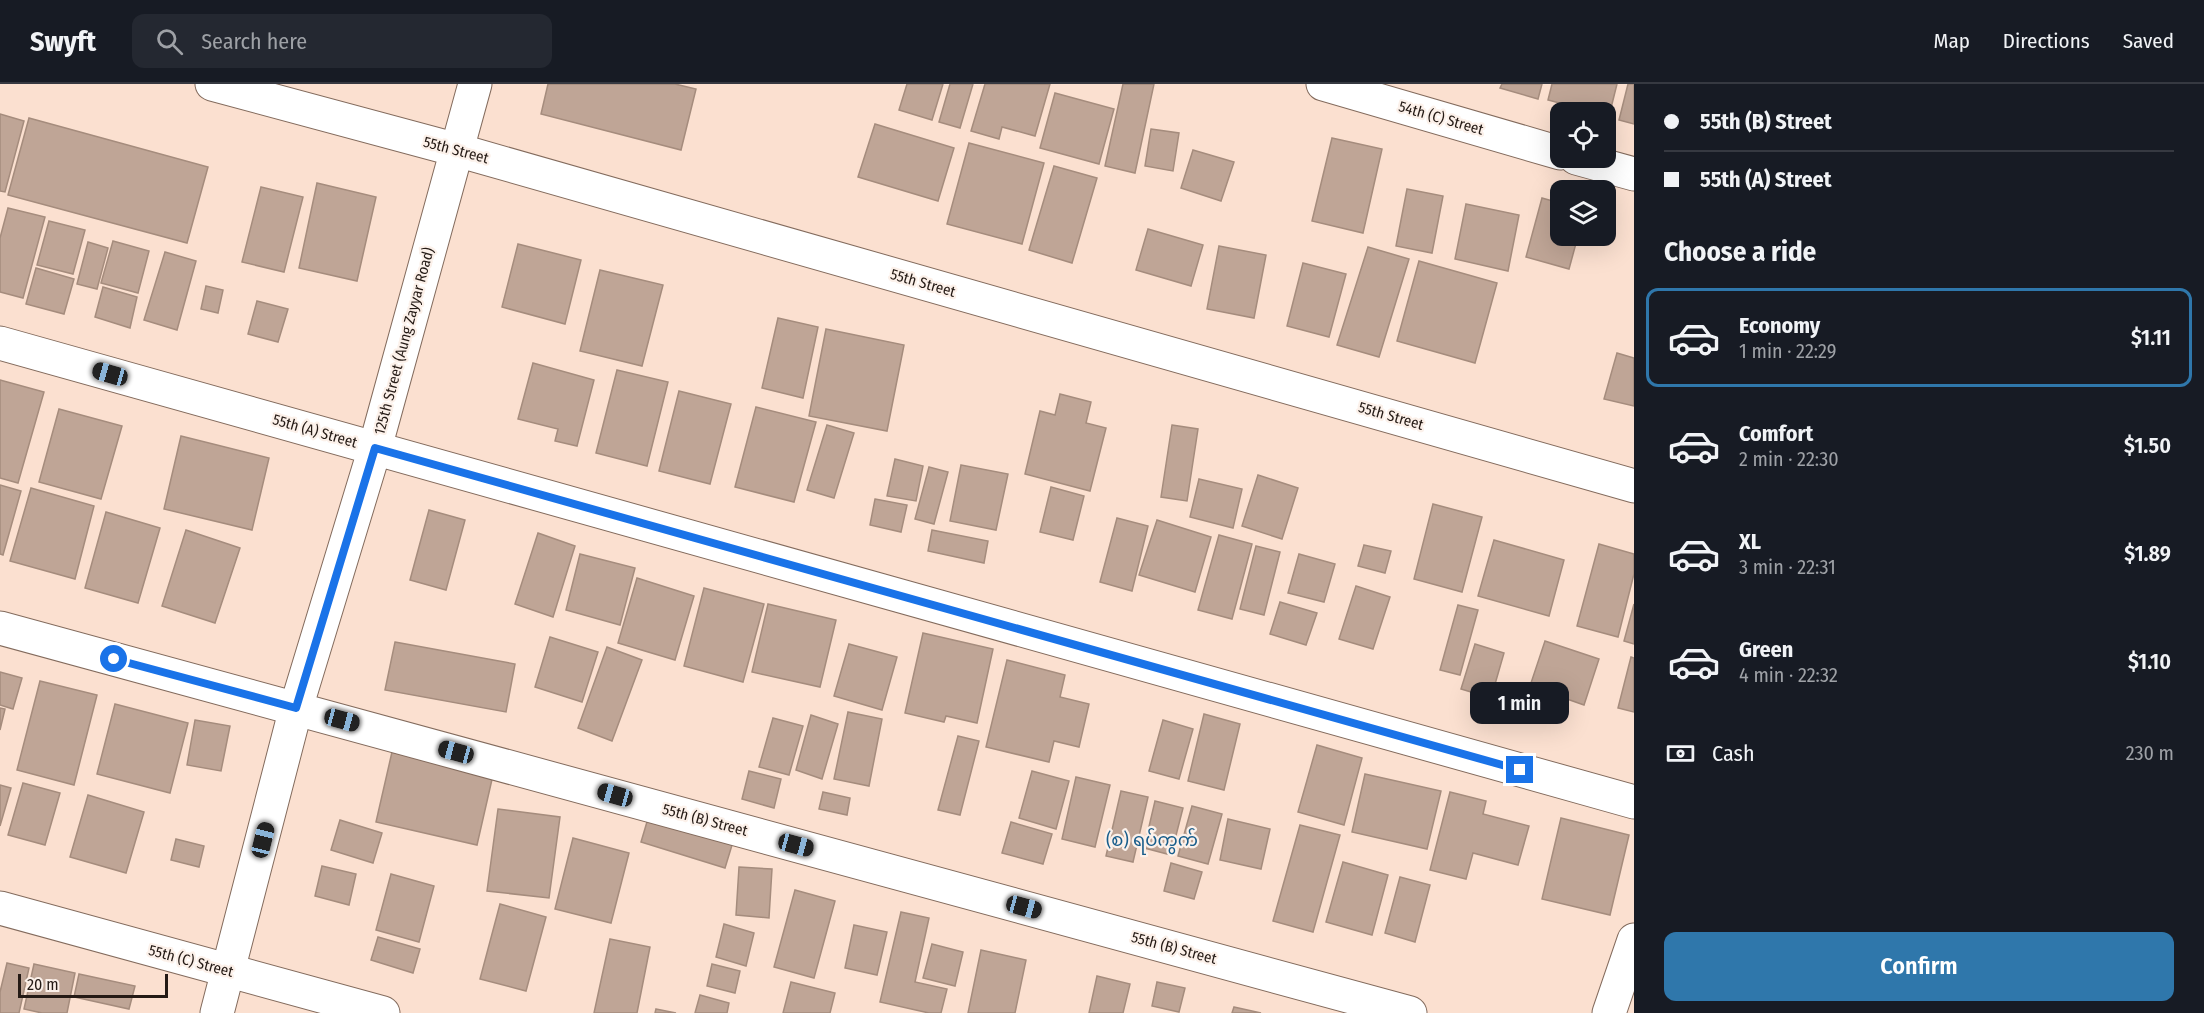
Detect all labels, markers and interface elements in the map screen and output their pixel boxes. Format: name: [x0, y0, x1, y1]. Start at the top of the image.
search box: [132, 14, 552, 68]
text: Swyft: [30, 25, 96, 58]
icon: search: [153, 25, 186, 58]
text: Search here: [201, 28, 307, 55]
text: Map: [1933, 28, 1970, 54]
text: Directions: [2003, 28, 2090, 54]
text: Saved: [2123, 28, 2174, 54]
street label: 54th (C) Street: [1397, 97, 1486, 139]
map controls: [1550, 102, 1616, 246]
button: locate: [1550, 102, 1616, 168]
text: 55th (B) Street: [1700, 108, 1832, 135]
street label: 55th Street: [421, 133, 491, 167]
text: 55th (A) Street: [1700, 166, 1832, 193]
button: layers: [1550, 180, 1616, 246]
text: Choose a ride: [1664, 236, 1816, 268]
street label: 125th Street (Aung Zayyar Road): [370, 245, 438, 437]
street label: 55th Street: [888, 265, 958, 301]
icon: car: [1667, 311, 1721, 365]
text: Economy: [1739, 312, 1820, 339]
text: $1.11: [2131, 324, 2171, 351]
text: 1 min · 22:29: [1739, 339, 1836, 363]
car: [90, 360, 130, 388]
street label: 55th Street: [1356, 398, 1426, 434]
street label: 55th (A) Street: [271, 410, 359, 452]
icon: car: [1667, 419, 1721, 473]
text: Comfort: [1739, 420, 1813, 447]
text: $1.50: [2124, 432, 2171, 459]
text: 2 min · 22:30: [1739, 447, 1839, 471]
icon: car: [1667, 527, 1721, 581]
text: XL: [1739, 528, 1761, 555]
text: $1.89: [2124, 540, 2171, 567]
text: 3 min · 22:31: [1739, 555, 1836, 579]
icon: car: [1667, 635, 1721, 689]
text: Green: [1739, 636, 1793, 663]
route start: [100, 645, 127, 672]
text: $1.10: [2128, 648, 2171, 675]
text: 4 min · 22:32: [1739, 663, 1838, 687]
callout: 1 min: [1470, 683, 1570, 725]
text: 1 min: [1498, 691, 1541, 715]
car: [322, 707, 362, 733]
icon: cash: [1664, 737, 1697, 770]
car: [436, 739, 476, 765]
text: Cash: [1712, 740, 1755, 767]
text: 230 m: [2126, 741, 2174, 765]
route end: [1506, 756, 1533, 783]
car: [595, 781, 635, 809]
street label: 55th (B) Street: [660, 800, 750, 840]
car: [250, 820, 276, 860]
district label: (စ) ရပ်ကွက်: [1106, 827, 1198, 855]
car: [776, 832, 816, 858]
car: [1004, 894, 1044, 920]
street label: 55th (B) Street: [1129, 928, 1219, 968]
button: Confirm: [1664, 932, 2174, 1001]
street label: 55th (C) Street: [147, 941, 235, 981]
scale bar: [18, 971, 168, 998]
text: 20 m: [27, 975, 58, 994]

